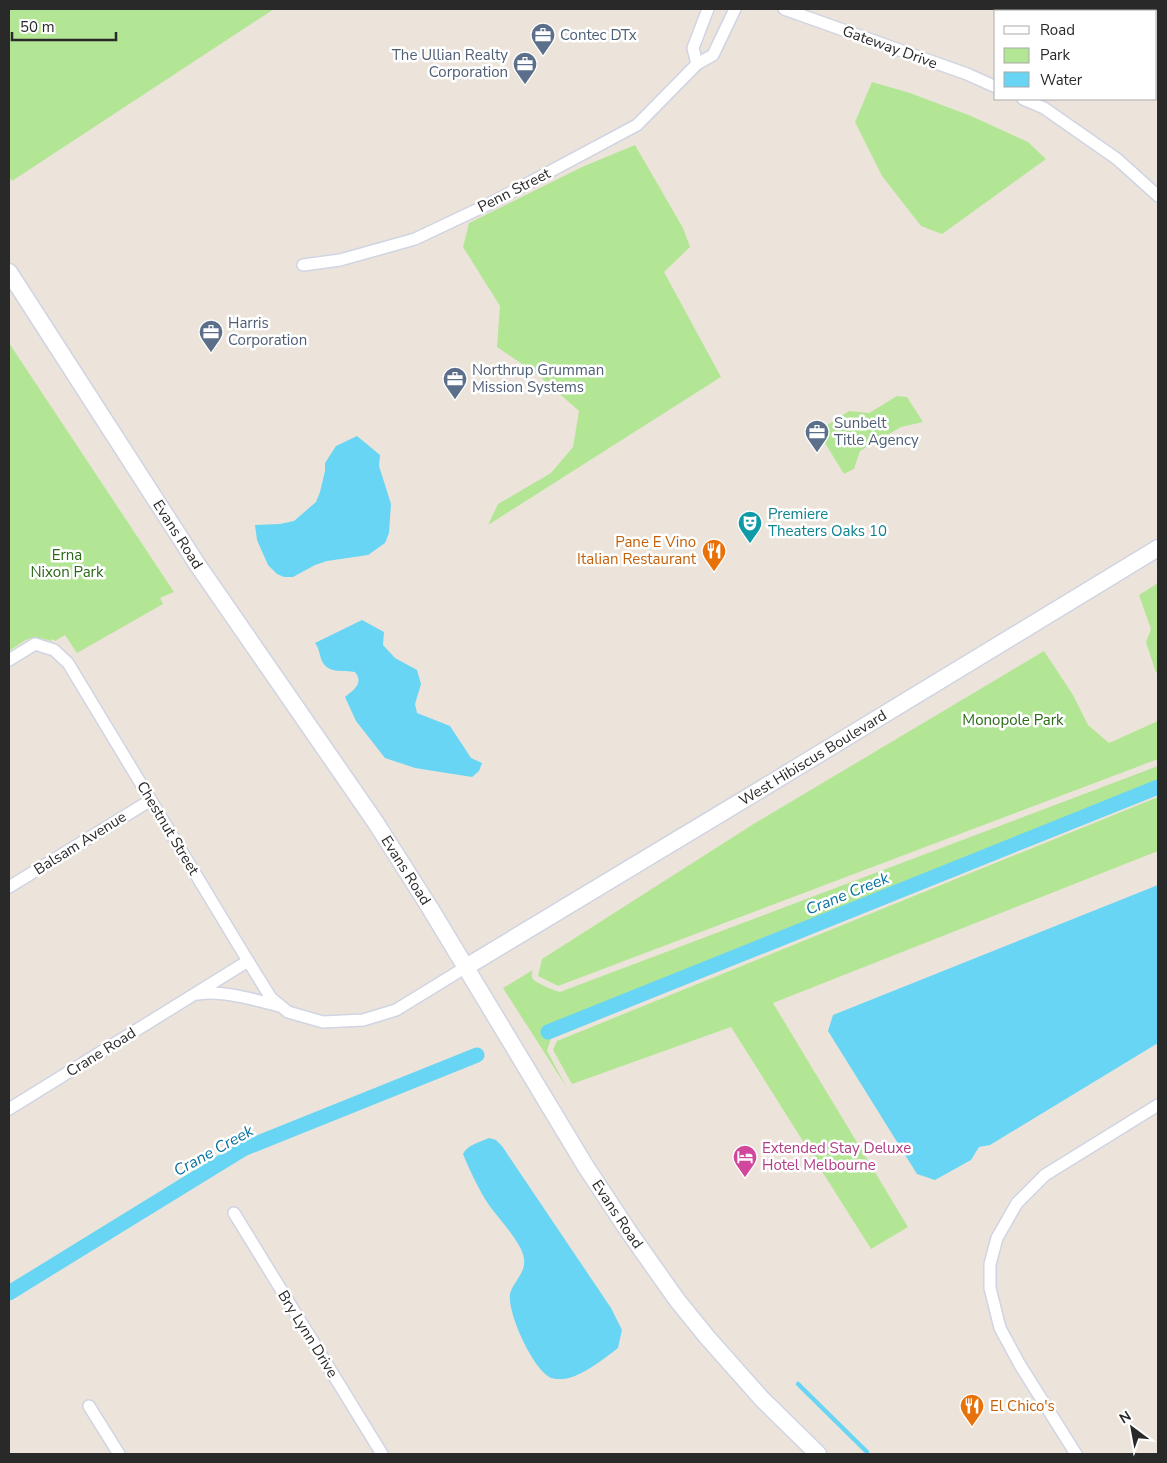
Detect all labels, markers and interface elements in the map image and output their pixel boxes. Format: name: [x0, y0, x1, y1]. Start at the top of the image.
scale bar: [12, 10, 116, 42]
legend: [994, 10, 1157, 100]
text: 50 m: [20, 17, 55, 37]
text: Road: [1040, 20, 1075, 40]
street label: Gateway Drive: [840, 21, 940, 73]
office icon: Contec DTx: [530, 22, 556, 56]
place label: Contec DTx: [560, 25, 637, 45]
place label: The Ullian Realty Corporation: [392, 45, 508, 82]
text: Park: [1040, 45, 1070, 65]
office icon: The Ullian Realty Corporation: [512, 51, 538, 85]
text: Water: [1040, 70, 1083, 90]
street label: Penn Street: [474, 163, 554, 217]
place label: Harris Corporation: [228, 313, 307, 350]
office icon: Harris Corporation: [198, 319, 224, 353]
place label: Northrup Grumman Mission Systems: [472, 360, 604, 397]
office icon: Northrup Grumman Mission Systems: [442, 366, 468, 400]
place label: Sunbelt Title Agency: [834, 413, 919, 450]
office icon: Sunbelt Title Agency: [804, 419, 830, 453]
street label: Evans Road: [148, 496, 208, 573]
place label: Premiere Theaters Oaks 10: [768, 504, 887, 541]
theatre icon: Premiere Theaters Oaks 10: [737, 510, 763, 544]
place label: Pane E Vino Italian Restaurant: [577, 532, 697, 569]
restaurant icon: Pane E Vino Italian Restaurant: [701, 538, 727, 572]
park label: Erna Nixon Park: [31, 545, 104, 582]
street label: West Hibiscus Boulevard: [735, 705, 890, 810]
park label: Monopole Park: [962, 710, 1064, 730]
street label: Chestnut Street: [132, 777, 204, 879]
street label: Balsam Avenue: [30, 807, 130, 879]
street label: Evans Road: [376, 832, 435, 909]
water label: Crane Creek: [802, 867, 893, 921]
street label: Crane Road: [62, 1023, 140, 1081]
water label: Crane Creek: [170, 1119, 258, 1182]
place label: Extended Stay Deluxe Hotel Melbourne: [762, 1138, 911, 1175]
hotel icon: Extended Stay Deluxe Hotel Melbourne: [732, 1144, 758, 1178]
street label: Evans Road: [587, 1176, 648, 1253]
street label: Bry Lynn Drive: [273, 1287, 343, 1381]
restaurant icon: El Chico's: [959, 1393, 985, 1427]
place label: El Chico's: [990, 1396, 1055, 1416]
north arrow: [1107, 1403, 1157, 1453]
text: N: [1116, 1407, 1135, 1428]

